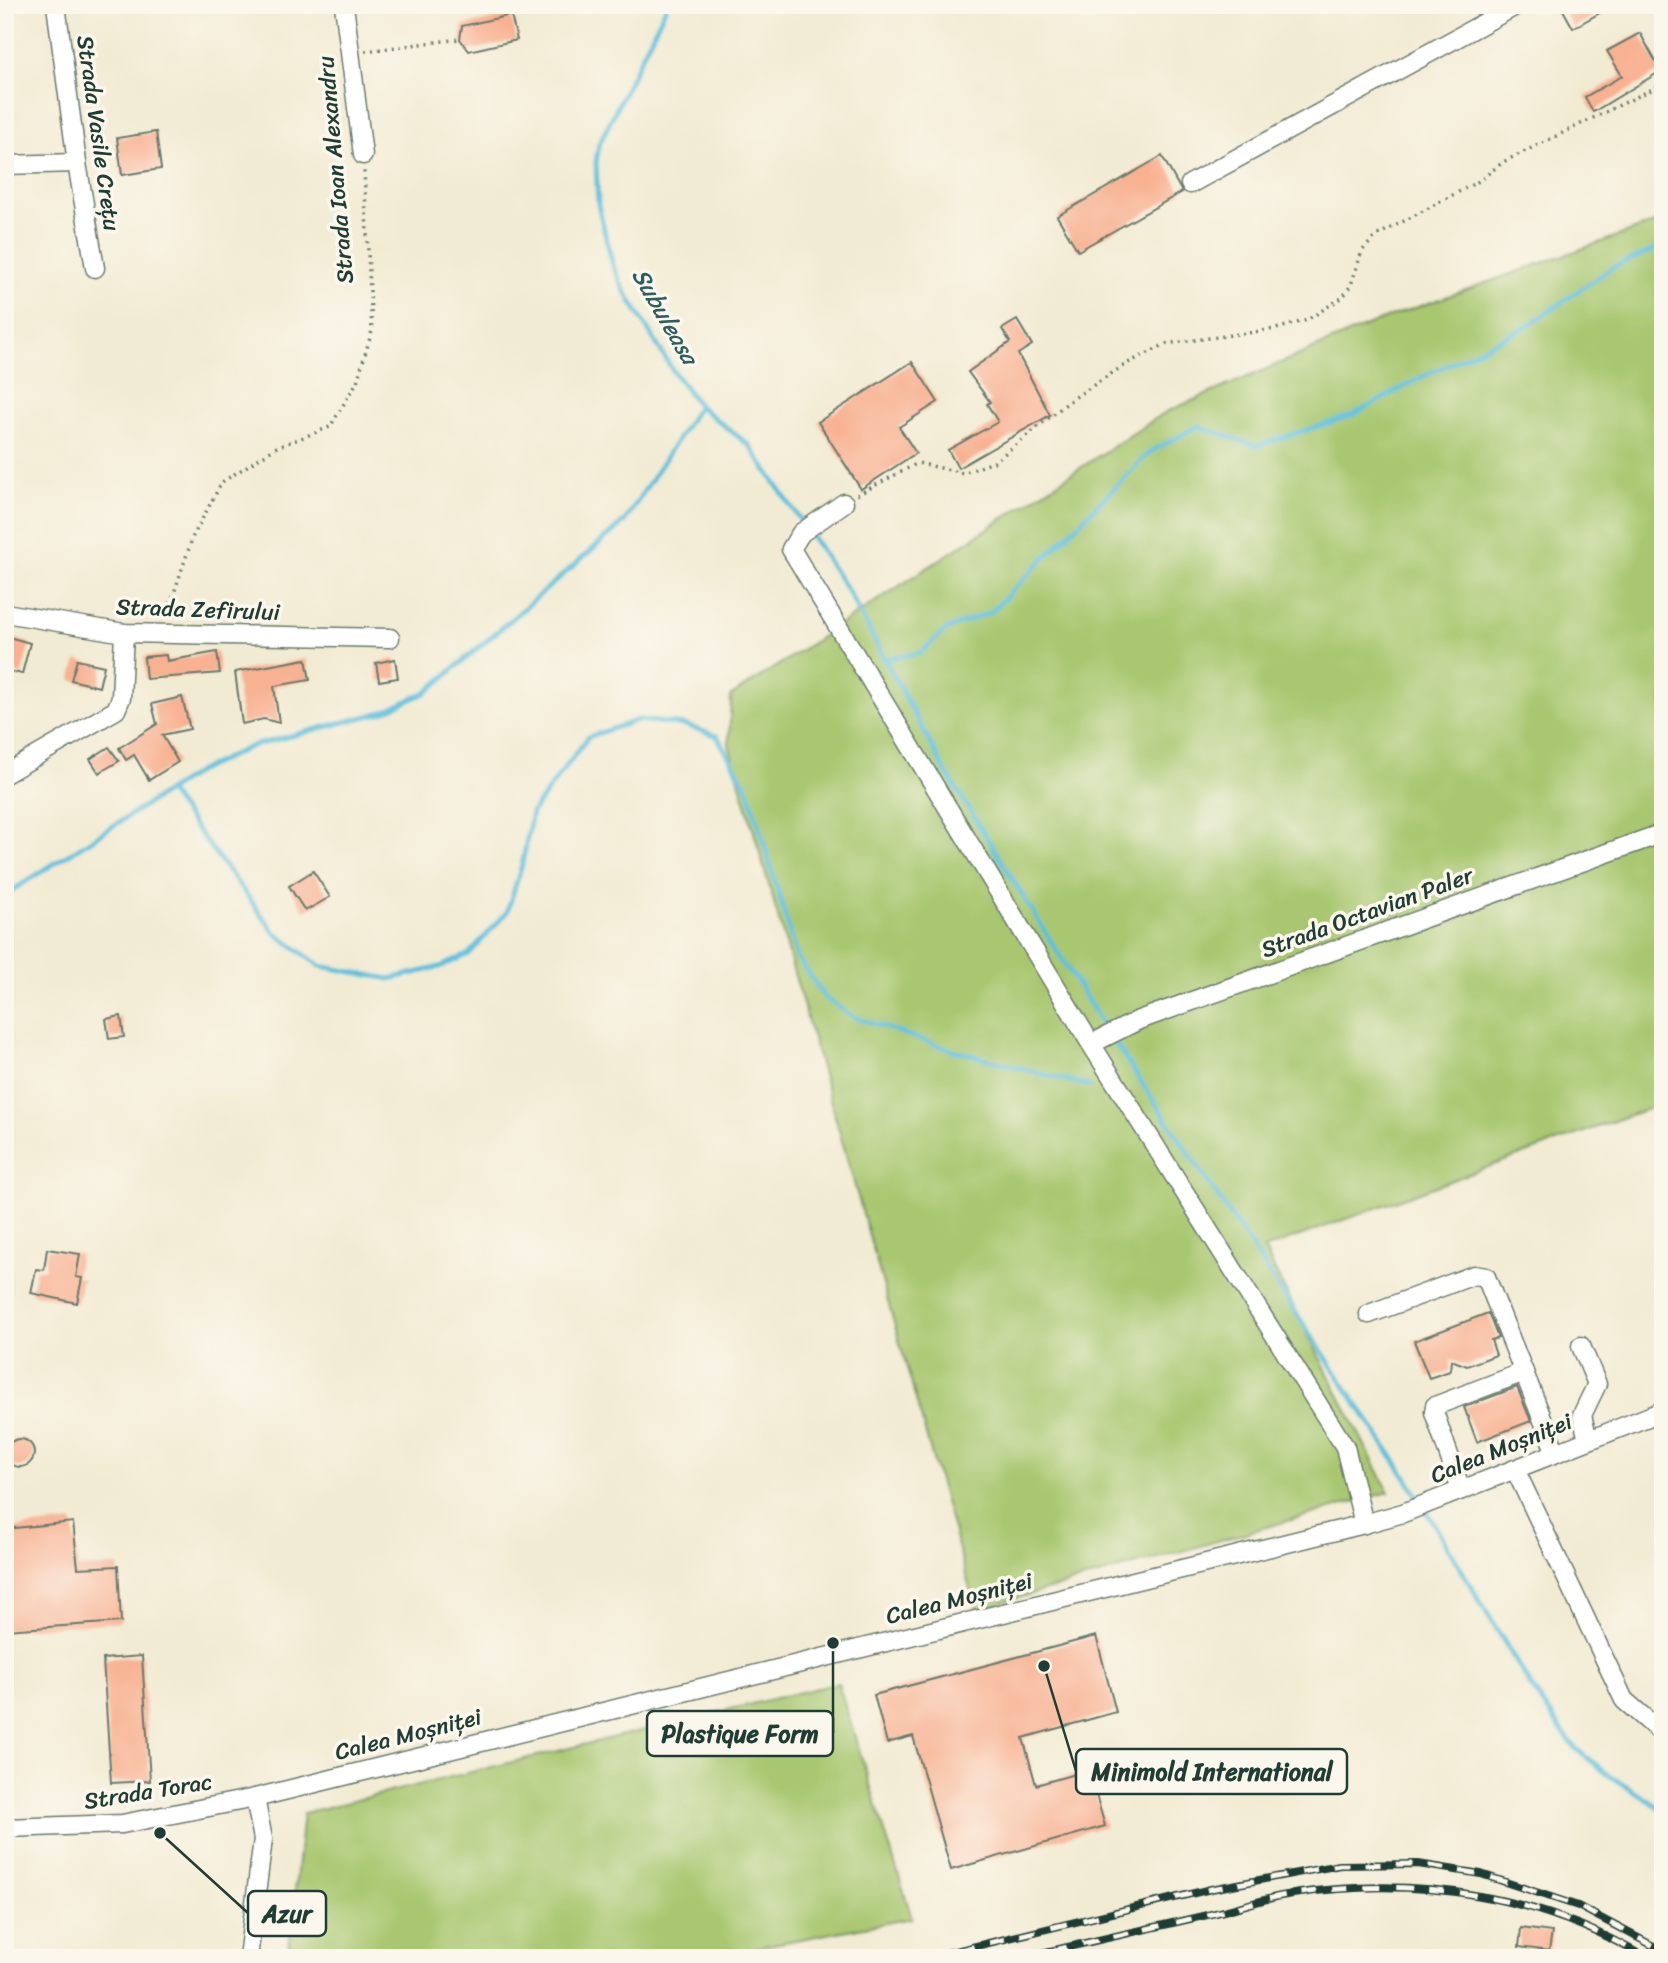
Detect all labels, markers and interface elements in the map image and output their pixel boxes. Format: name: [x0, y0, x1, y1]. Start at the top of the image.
street label: Strada Vasile Crețu: [64, 33, 133, 234]
street label: Strada Ioan Alexandru: [305, 54, 366, 286]
water label: Subuleasa: [620, 259, 711, 375]
street label: Strada Zefirului: [115, 586, 281, 633]
street label: Strada Octavian Paler: [1255, 854, 1481, 970]
street label: Calea Moșniței: [1424, 1401, 1579, 1496]
street label: Calea Moșniței: [881, 1560, 1037, 1637]
street label: Calea Moșniței: [330, 1696, 486, 1773]
callout: Plastique Form: [647, 1711, 833, 1756]
text: Plastique Form: [661, 1713, 819, 1755]
callout: Minimold International: [1076, 1749, 1347, 1794]
text: Minimold International: [1090, 1751, 1334, 1793]
street label: Strada Torac: [81, 1761, 215, 1822]
callout: Azur: [248, 1891, 326, 1936]
text: Azur: [261, 1893, 314, 1935]

